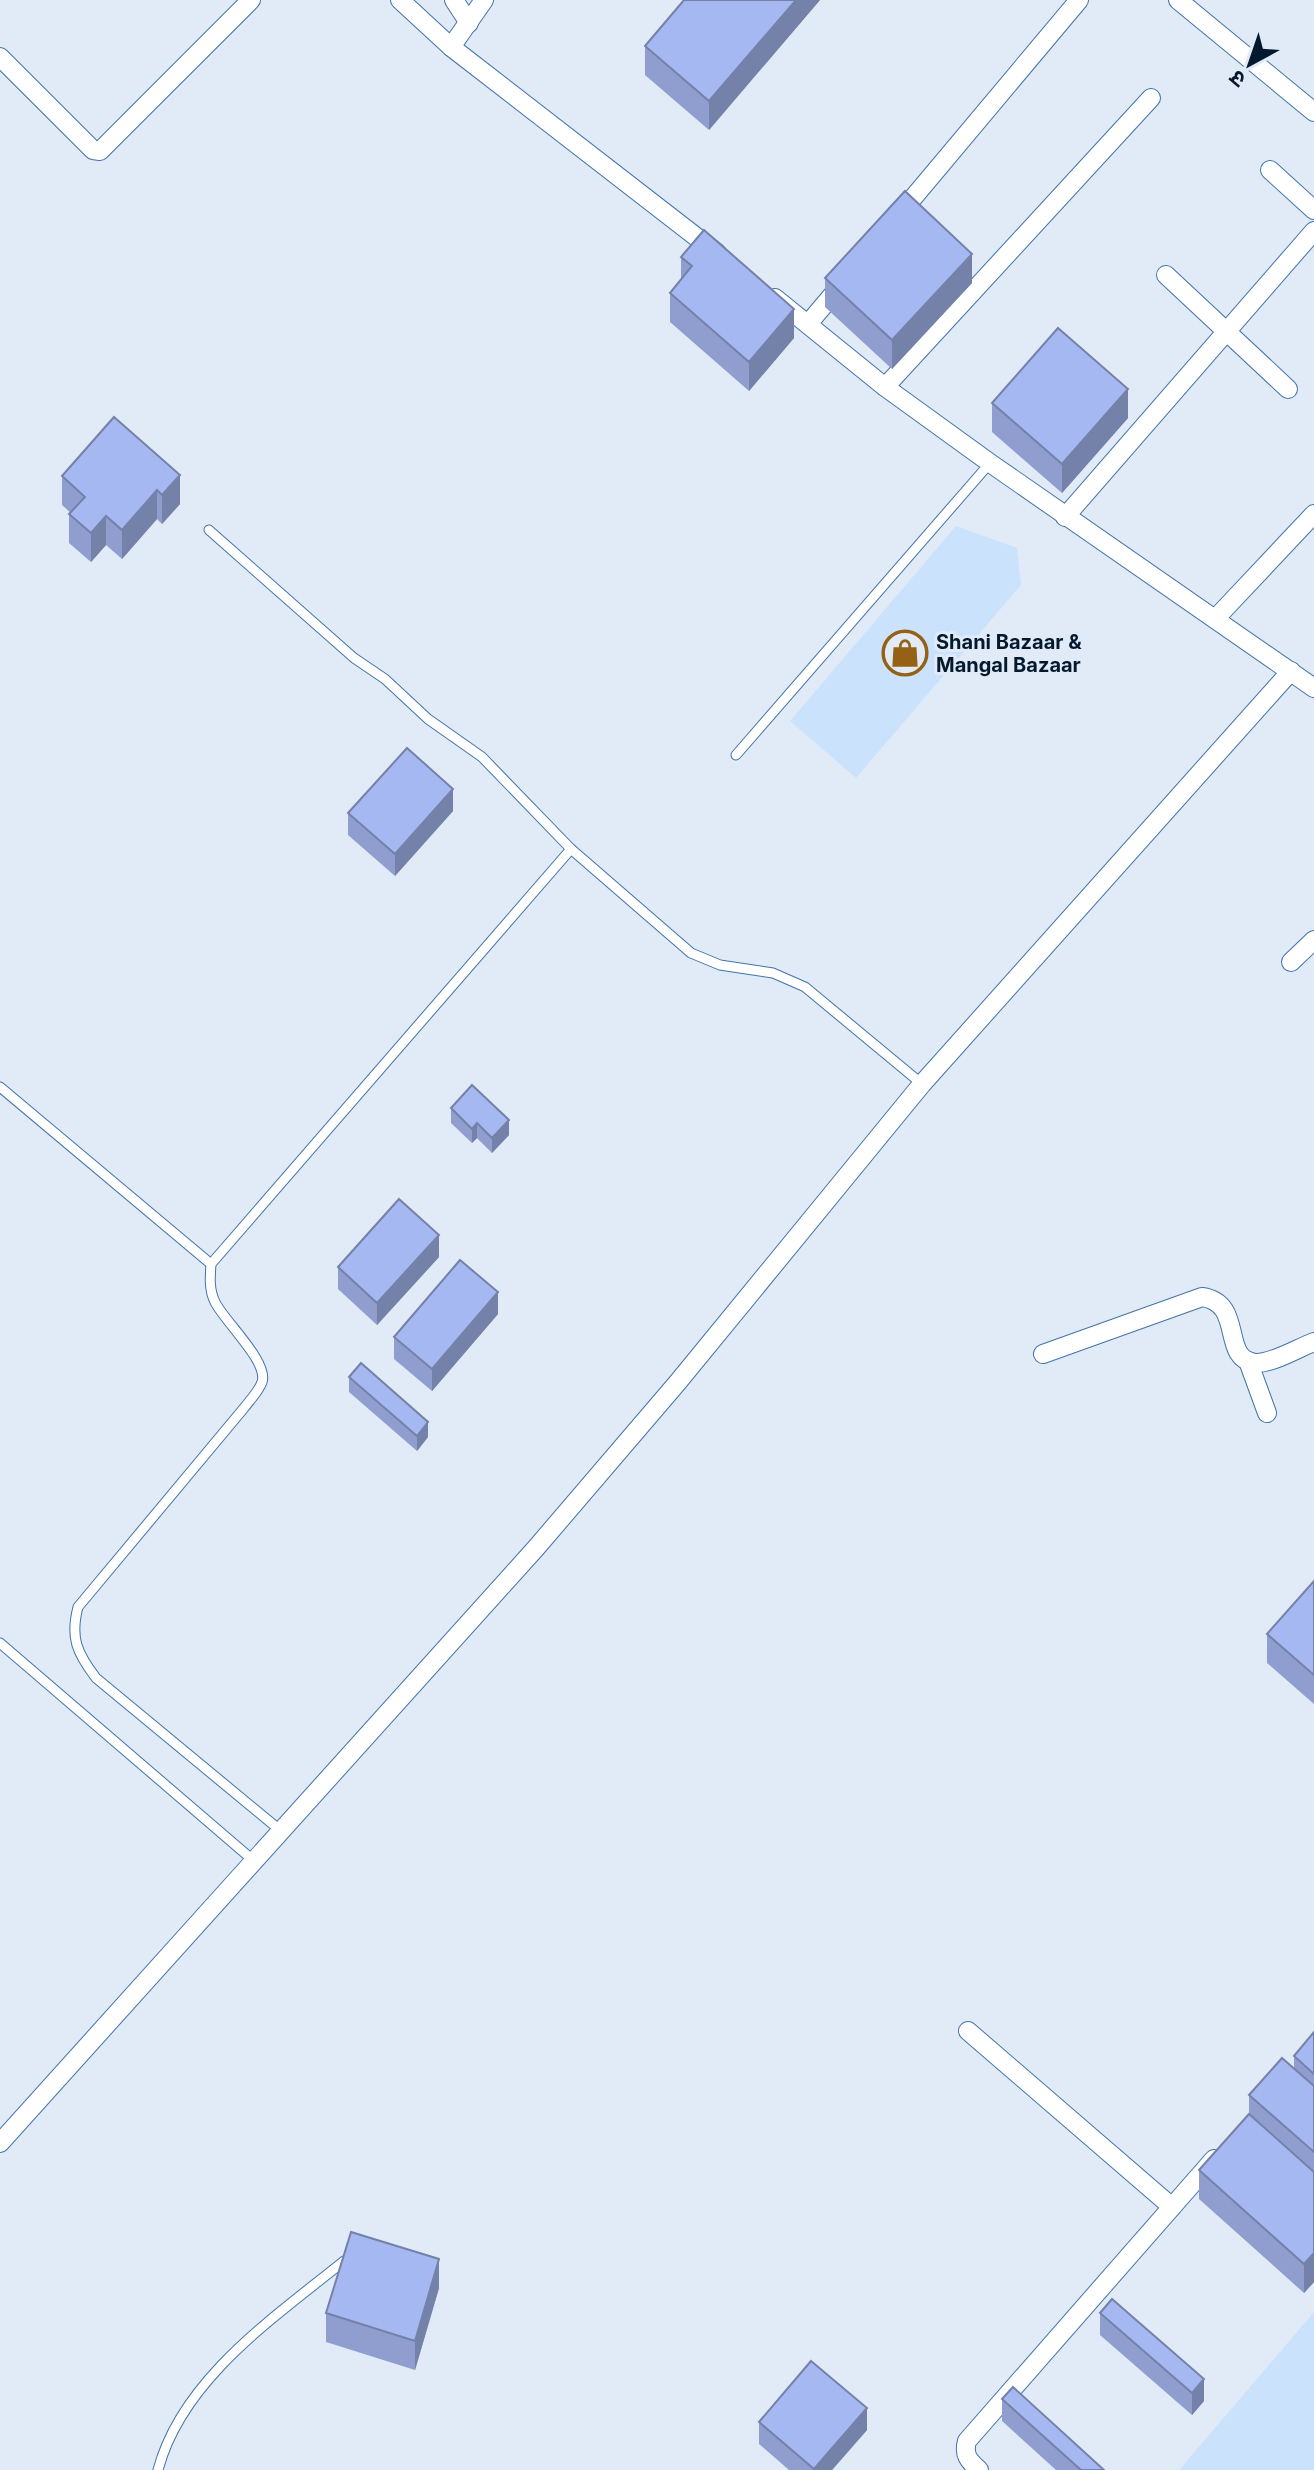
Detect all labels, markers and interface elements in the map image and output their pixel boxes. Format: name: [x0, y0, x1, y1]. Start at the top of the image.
north arrow: [1210, 24, 1290, 104]
text: उ: [1223, 65, 1250, 93]
shop icon: Shani Bazaar & Mangal Bazaar: [881, 629, 929, 677]
place label: Shani Bazaar & Mangal Bazaar: [936, 630, 1082, 677]

